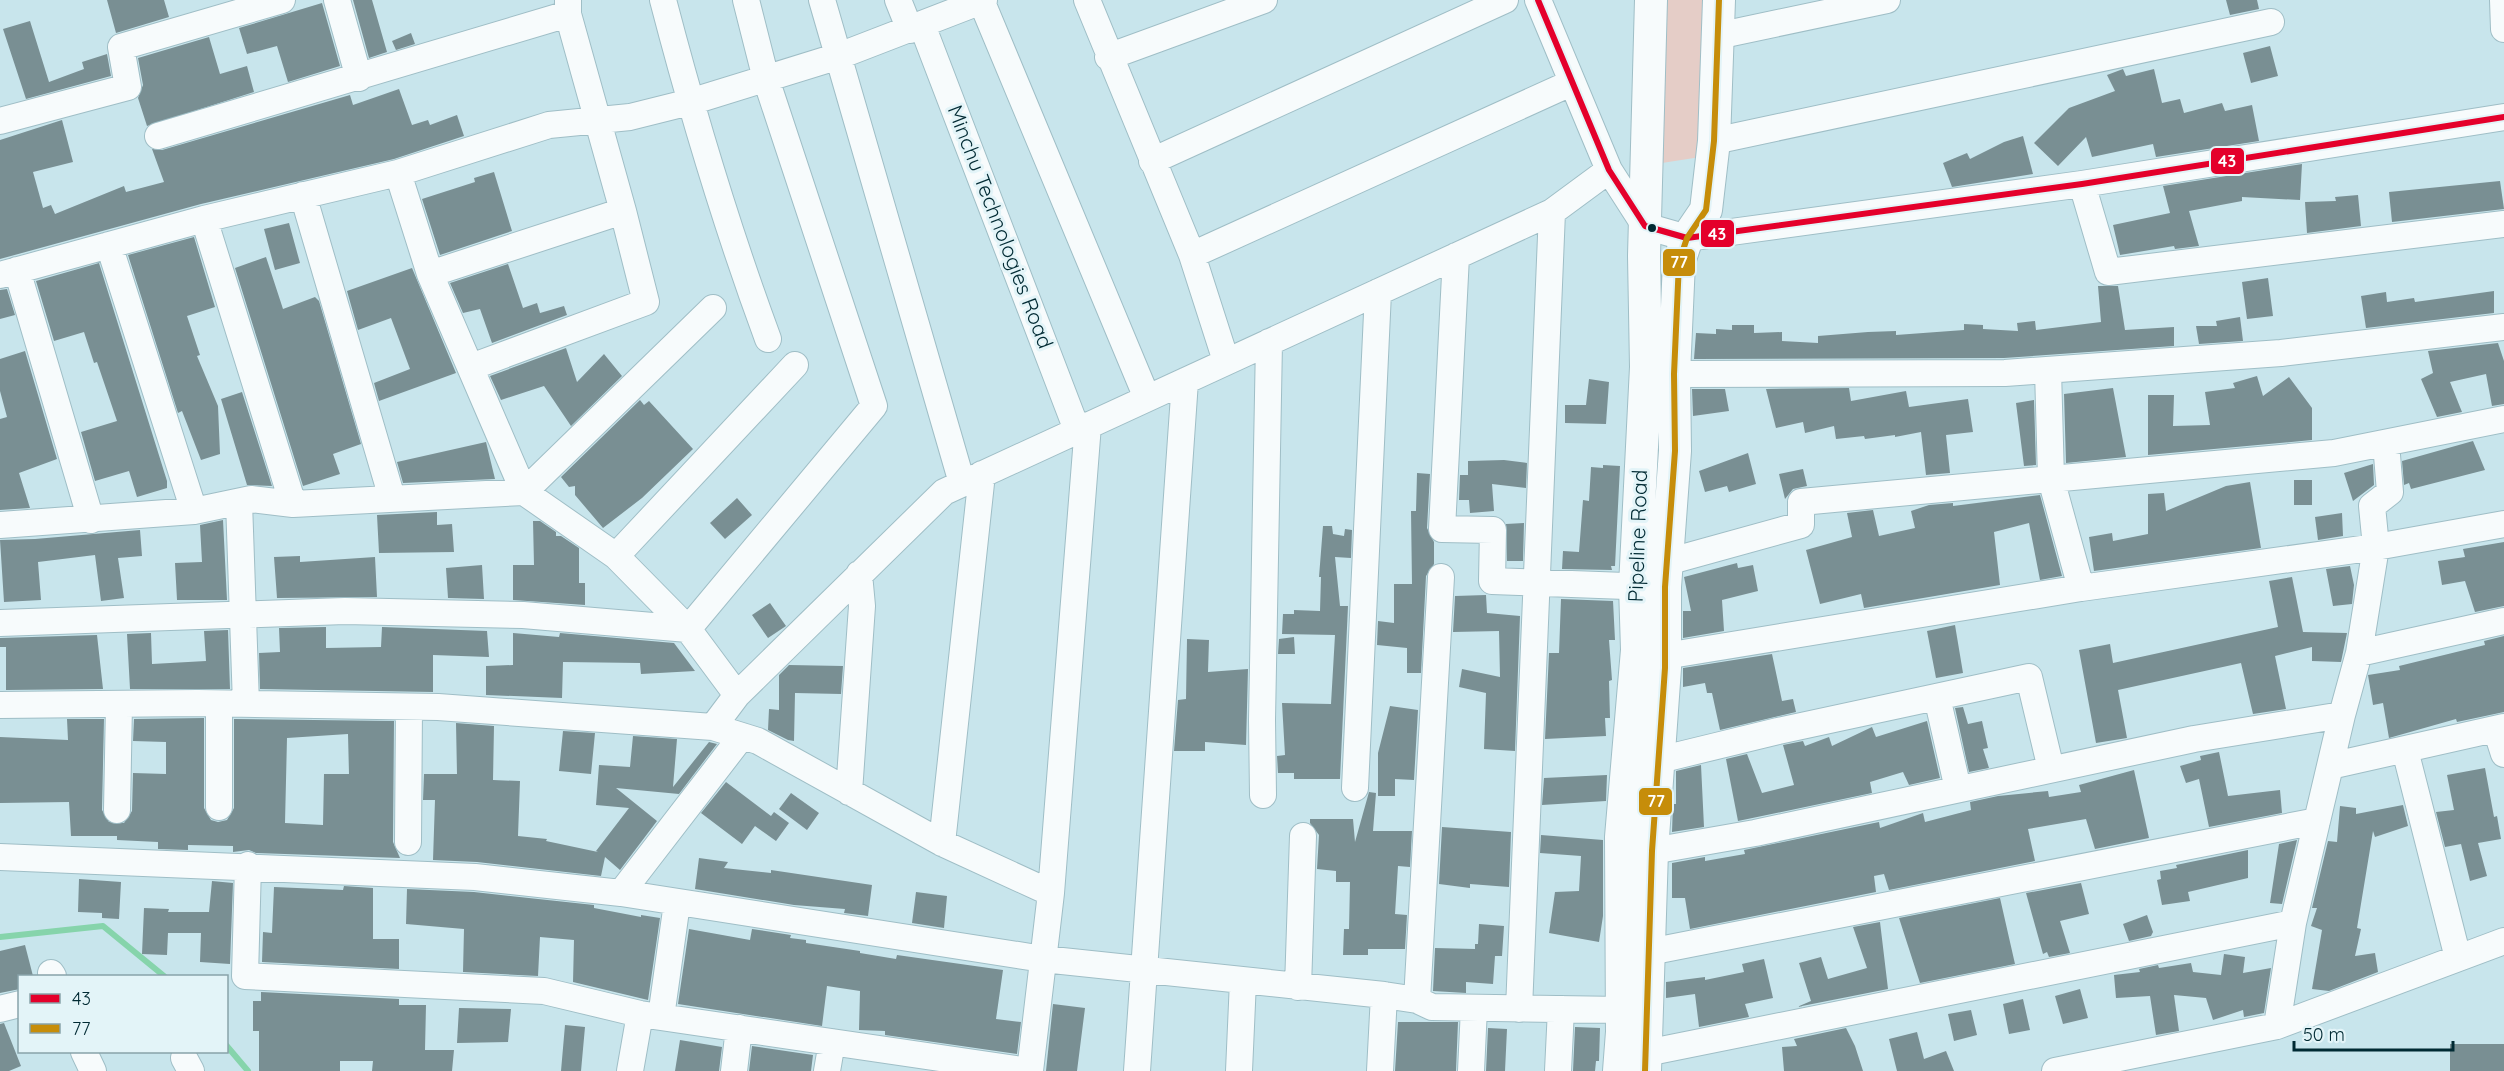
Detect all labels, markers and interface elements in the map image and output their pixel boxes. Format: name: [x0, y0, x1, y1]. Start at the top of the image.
street label: Minchu Technologies Road: [942, 101, 1059, 352]
line badge: 43: [2210, 147, 2245, 175]
text: 43: [2218, 151, 2236, 171]
line badge: 43: [1700, 219, 1735, 248]
unlabelled marker: [1646, 222, 1658, 234]
text: 43: [1708, 224, 1726, 244]
line badge: 77: [1662, 248, 1696, 277]
text: 77: [1670, 252, 1688, 272]
street label: Pipeline Road: [1622, 469, 1652, 603]
line badge: 77: [1638, 787, 1673, 816]
text: 77: [1647, 791, 1665, 811]
legend: [18, 975, 228, 1053]
text: 43: [72, 987, 91, 1010]
scale bar: [2294, 1014, 2453, 1052]
text: 77: [72, 1017, 90, 1040]
text: 50 m: [2303, 1023, 2345, 1046]

